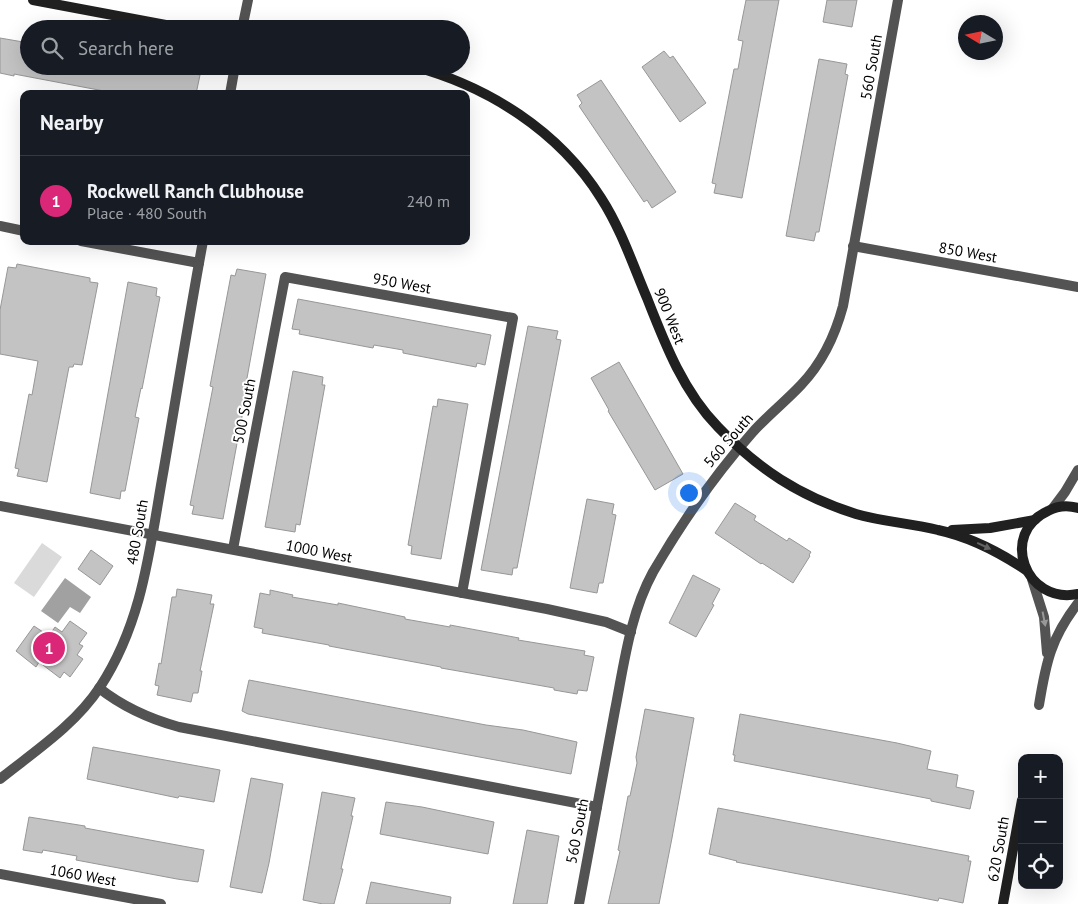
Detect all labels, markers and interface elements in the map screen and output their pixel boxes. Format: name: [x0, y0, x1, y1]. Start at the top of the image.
north arrow: [958, 15, 1003, 60]
search box: [20, 20, 470, 75]
street label: 560 South: [856, 33, 886, 101]
icon: search: [38, 34, 66, 62]
text: Search here: [78, 36, 174, 60]
text: Nearby: [40, 109, 103, 136]
text: Rockwell Ranch Clubhouse: [87, 179, 304, 203]
text: 1: [51, 191, 61, 211]
text: 240 m: [407, 191, 450, 211]
text: Place · 480 South: [87, 203, 207, 223]
street label: 850 West: [937, 238, 999, 266]
street label: 950 West: [371, 269, 433, 297]
street label: 900 West: [650, 285, 690, 347]
street label: 500 South: [228, 377, 260, 445]
street label: 560 South: [699, 409, 757, 471]
your location: [676, 480, 702, 506]
street label: 480 South: [122, 498, 152, 566]
street label: 1000 West: [284, 535, 354, 567]
one-way arrow: [977, 542, 991, 550]
one-way arrow: [1040, 611, 1048, 626]
pin: 1: [33, 629, 65, 667]
map controls: [1018, 754, 1063, 889]
button: +: [1018, 754, 1063, 799]
street label: 560 South: [561, 797, 593, 865]
button: −: [1018, 799, 1063, 844]
street label: 620 South: [983, 815, 1013, 883]
button: locate: [1018, 844, 1063, 889]
street label: 1060 West: [48, 860, 118, 890]

